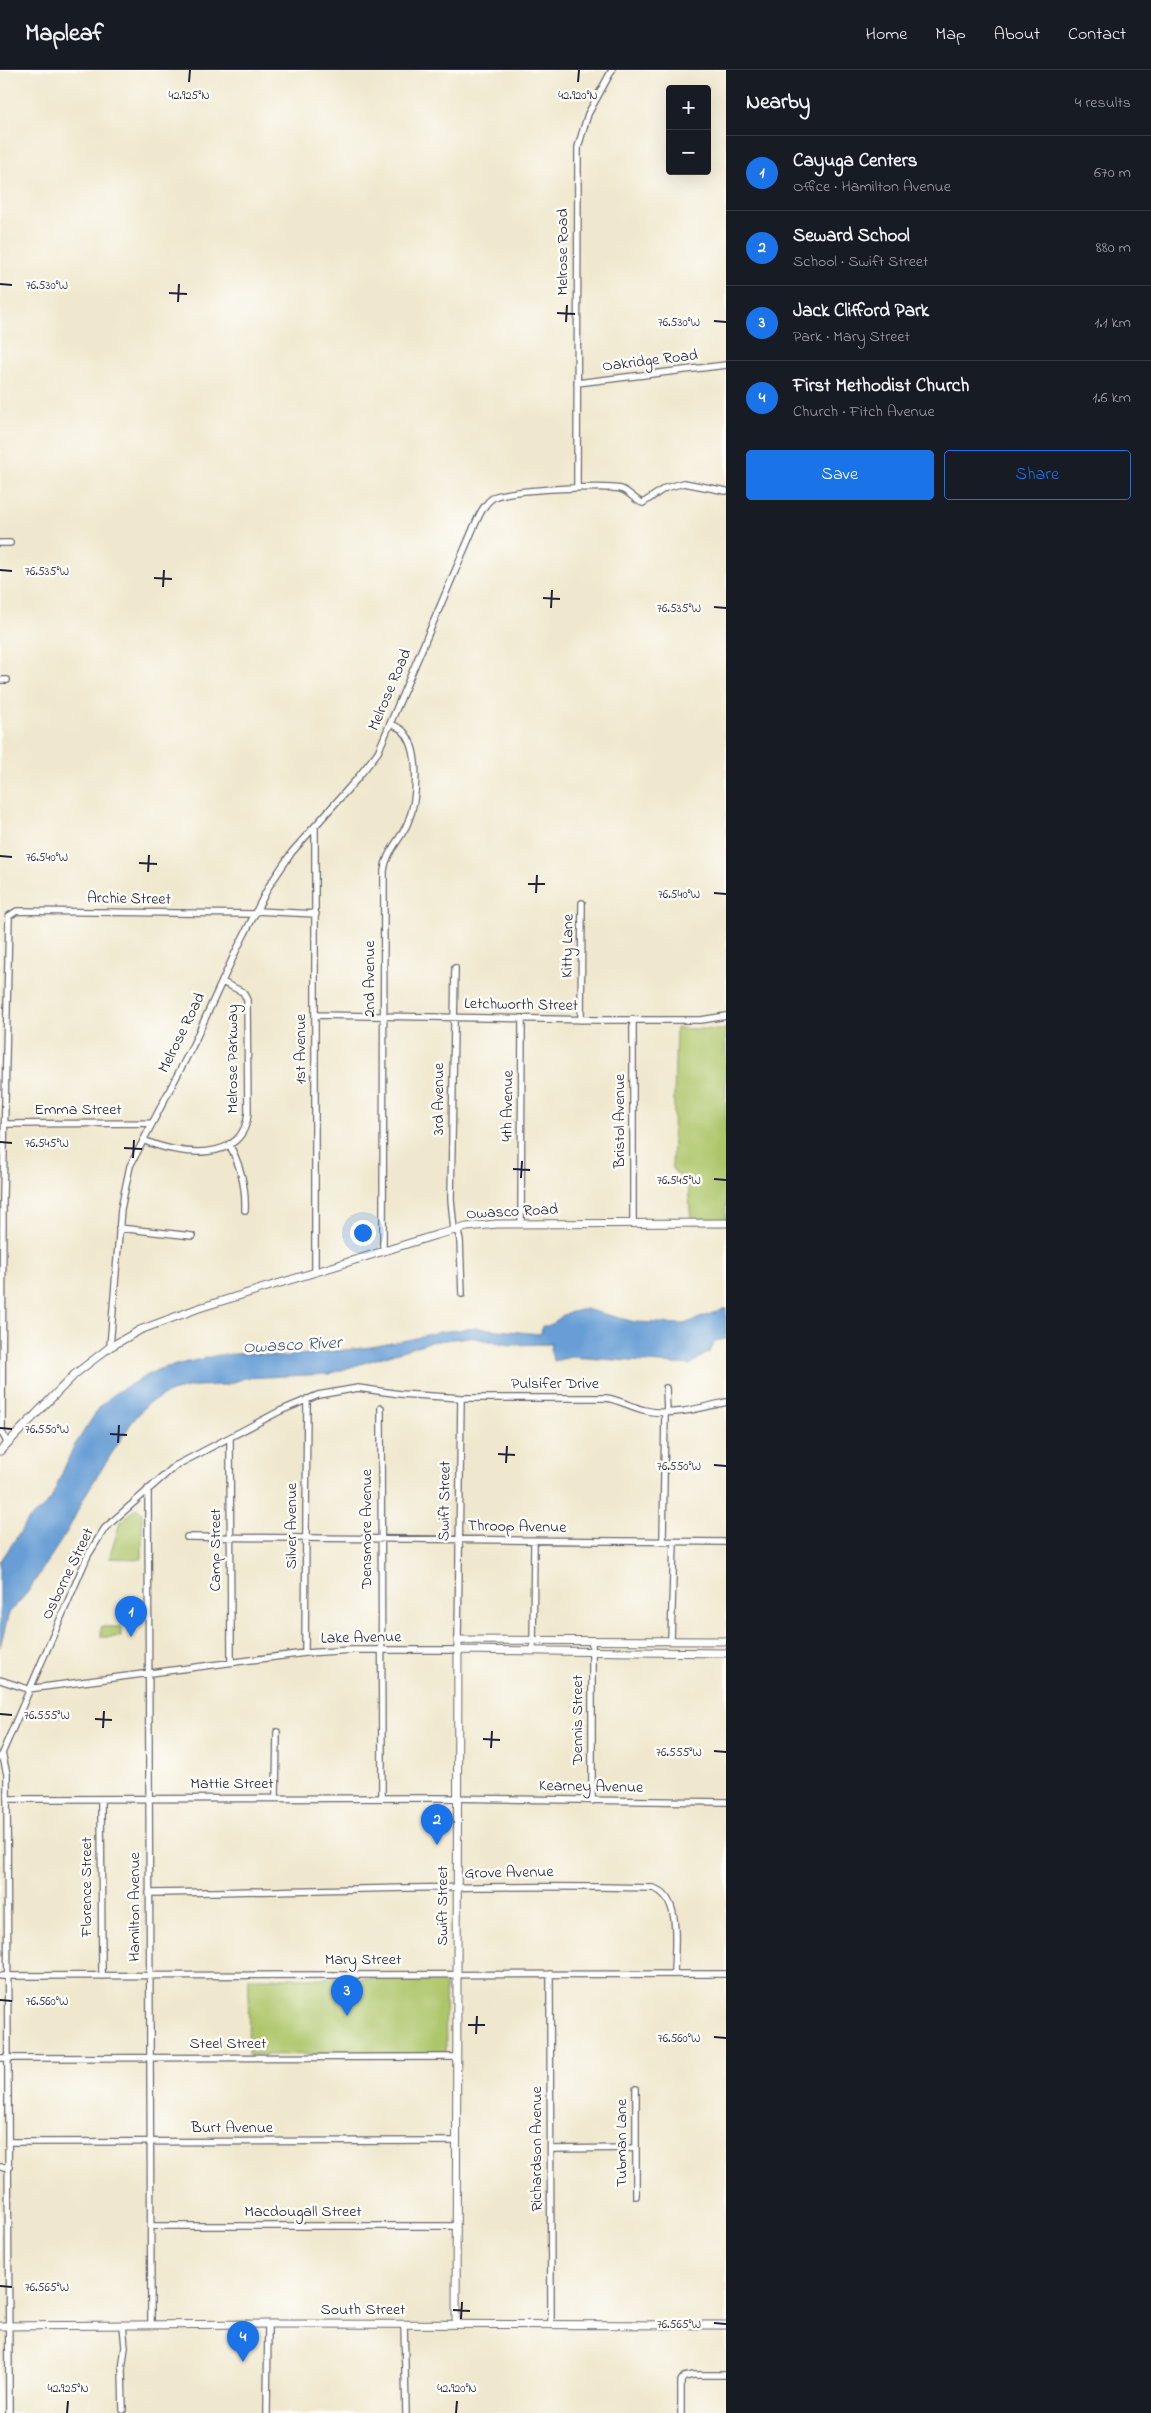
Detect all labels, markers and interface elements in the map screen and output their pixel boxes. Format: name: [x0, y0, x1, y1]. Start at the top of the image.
text: Mapleaf: [25, 17, 104, 52]
text: Home: [866, 22, 907, 48]
text: Map: [935, 22, 966, 48]
text: About: [994, 22, 1040, 48]
text: Contact: [1068, 22, 1126, 48]
map controls: [666, 85, 711, 175]
button: +: [666, 85, 711, 130]
text: 42.925°N: [168, 87, 210, 105]
text: 42.920°N: [558, 87, 598, 105]
text: Nearby: [746, 88, 810, 118]
text: 4 results: [1075, 91, 1131, 115]
button: −: [666, 130, 711, 175]
text: Cayuga Centers: [793, 148, 917, 175]
text: 1: [759, 161, 765, 185]
text: 670 m: [1094, 161, 1131, 185]
text: Office · Hamilton Avenue: [793, 175, 951, 199]
street label: Melrose Road: [551, 209, 575, 295]
text: Seward School: [793, 223, 910, 250]
text: 2: [758, 236, 766, 260]
text: 880 m: [1096, 236, 1131, 260]
text: School · Swift Street: [793, 250, 928, 274]
text: 76.530°W: [26, 277, 68, 295]
text: Jack Clifford Park: [793, 298, 929, 325]
text: 3: [759, 311, 765, 335]
text: 1.1 km: [1094, 311, 1131, 335]
text: 76.530°W: [658, 314, 700, 332]
text: Park · Mary Street: [793, 325, 910, 349]
street label: Oakridge Road: [601, 343, 699, 379]
text: First Methodist Church: [793, 373, 969, 400]
text: 4: [759, 386, 765, 410]
text: 1.6 km: [1092, 386, 1131, 410]
text: Church · Fitch Avenue: [793, 400, 935, 424]
button: Save: [746, 450, 934, 500]
button: Share: [944, 450, 1131, 500]
text: 76.535°W: [25, 563, 69, 581]
text: 76.535°W: [657, 600, 701, 618]
street label: Melrose Road: [362, 645, 418, 735]
text: 76.540°W: [26, 849, 68, 867]
street label: Archie Street: [87, 886, 172, 912]
text: 76.540°W: [658, 886, 700, 904]
street label: Kitty Lane: [555, 913, 581, 978]
street label: 2nd Avenue: [358, 940, 382, 1017]
street label: Melrose Road: [152, 989, 212, 1077]
street label: Letchworth Street: [464, 992, 579, 1018]
street label: Melrose Parkway: [221, 1004, 245, 1114]
street label: 1st Avenue: [289, 1013, 313, 1084]
street label: 3rd Avenue: [427, 1062, 451, 1135]
street label: 4th Avenue: [495, 1069, 521, 1142]
street label: Bristol Avenue: [608, 1073, 632, 1169]
street label: Emma Street: [34, 1098, 122, 1122]
text: 76.545°W: [25, 1135, 69, 1153]
text: 76.545°W: [657, 1172, 701, 1190]
street label: Owasco Road: [465, 1198, 559, 1226]
your location: [350, 1220, 376, 1246]
water label: Owasco River: [242, 1330, 344, 1362]
street label: Pulsifer Drive: [511, 1372, 600, 1396]
text: 76.550°W: [25, 1421, 69, 1439]
text: 76.550°W: [657, 1458, 701, 1476]
street label: Swift Street: [432, 1460, 458, 1541]
street label: Densmore Avenue: [355, 1468, 379, 1590]
street label: Silver Avenue: [280, 1482, 304, 1569]
street label: Camp Street: [204, 1508, 228, 1591]
street label: Throop Avenue: [467, 1514, 567, 1540]
street label: Osborne Street: [35, 1523, 101, 1624]
pin: 1: [115, 1596, 147, 1637]
street label: Lake Avenue: [321, 1625, 402, 1651]
street label: Dennis Street: [566, 1674, 590, 1766]
text: 76.555°W: [24, 1707, 70, 1725]
text: 76.555°W: [656, 1744, 702, 1762]
street label: Mattie Street: [190, 1772, 274, 1796]
street label: Kearney Avenue: [539, 1774, 644, 1800]
pin: 2: [421, 1804, 453, 1845]
street label: Florence Street: [75, 1836, 99, 1938]
street label: Hamilton Avenue: [123, 1852, 147, 1962]
street label: Grove Avenue: [464, 1860, 555, 1886]
street label: Swift Street: [431, 1865, 455, 1946]
street label: Mary Street: [325, 1948, 402, 1972]
pin: 3: [331, 1975, 363, 2016]
text: 76.560°W: [26, 1993, 68, 2011]
text: 76.560°W: [658, 2030, 700, 2048]
street label: Steel Street: [190, 2032, 267, 2056]
street label: Richardson Avenue: [525, 2086, 549, 2212]
street label: Tubman Lane: [610, 2098, 634, 2187]
street label: Burt Avenue: [190, 2116, 274, 2140]
street label: Macdougall Street: [244, 2200, 362, 2224]
text: 76.565°W: [25, 2279, 69, 2297]
street label: South Street: [321, 2298, 406, 2322]
text: 76.565°W: [657, 2316, 701, 2334]
pin: 4: [227, 2321, 259, 2362]
text: 42.925°N: [47, 2380, 89, 2398]
text: 42.920°N: [437, 2380, 477, 2398]

